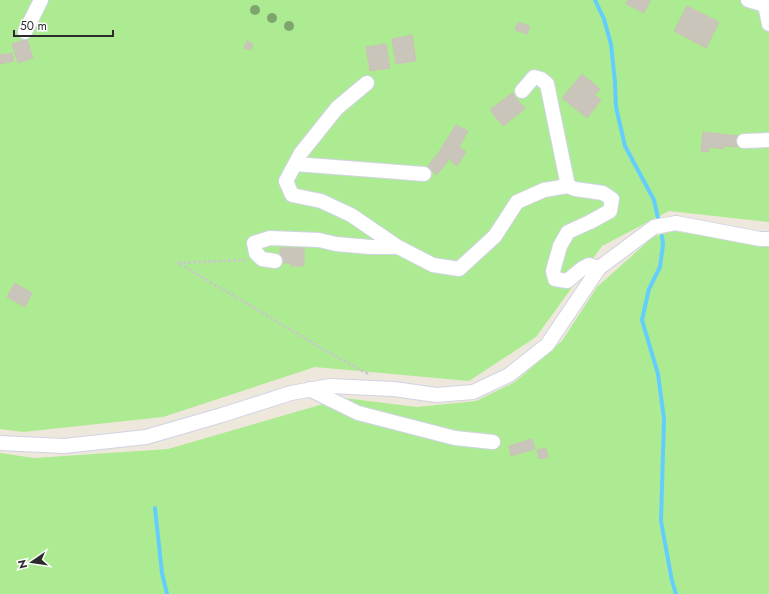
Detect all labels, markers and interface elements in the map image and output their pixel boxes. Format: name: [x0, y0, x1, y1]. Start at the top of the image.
scale bar: [14, 12, 113, 38]
text: 50 m: [20, 17, 47, 35]
north arrow: [12, 542, 52, 582]
text: N: [13, 558, 31, 570]

